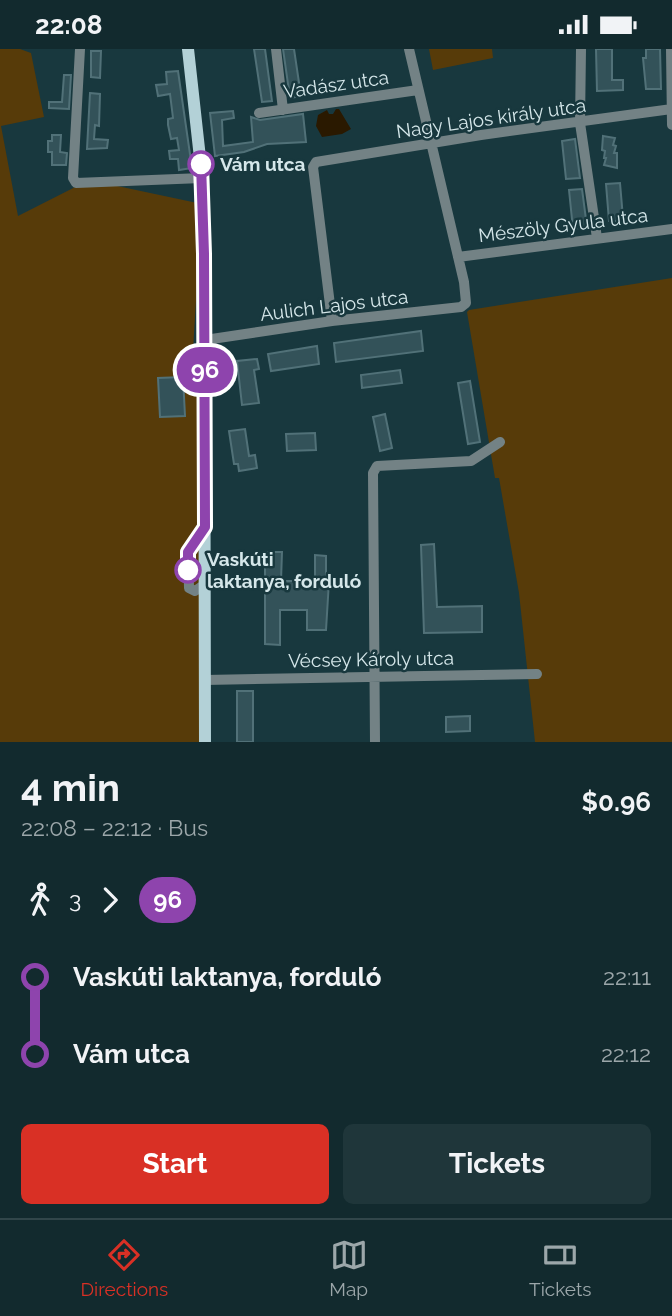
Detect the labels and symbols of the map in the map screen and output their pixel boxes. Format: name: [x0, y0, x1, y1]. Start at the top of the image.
street label: Vadász utca: [282, 66, 390, 102]
street label: Nagy Lajos király utca: [395, 94, 587, 142]
marker: Vám utca: [188, 151, 214, 177]
place label: Vám utca: [220, 153, 306, 175]
street label: Mészöly Gyula utca: [477, 204, 649, 246]
street label: Aulich Lajos utca: [259, 285, 409, 325]
line badge: 96: [174, 347, 236, 393]
place label: Vaskúti laktanya, forduló: [207, 548, 361, 592]
marker: Vaskúti laktanya, forduló: [175, 557, 201, 583]
street label: Vécsey Károly utca: [288, 647, 454, 671]

